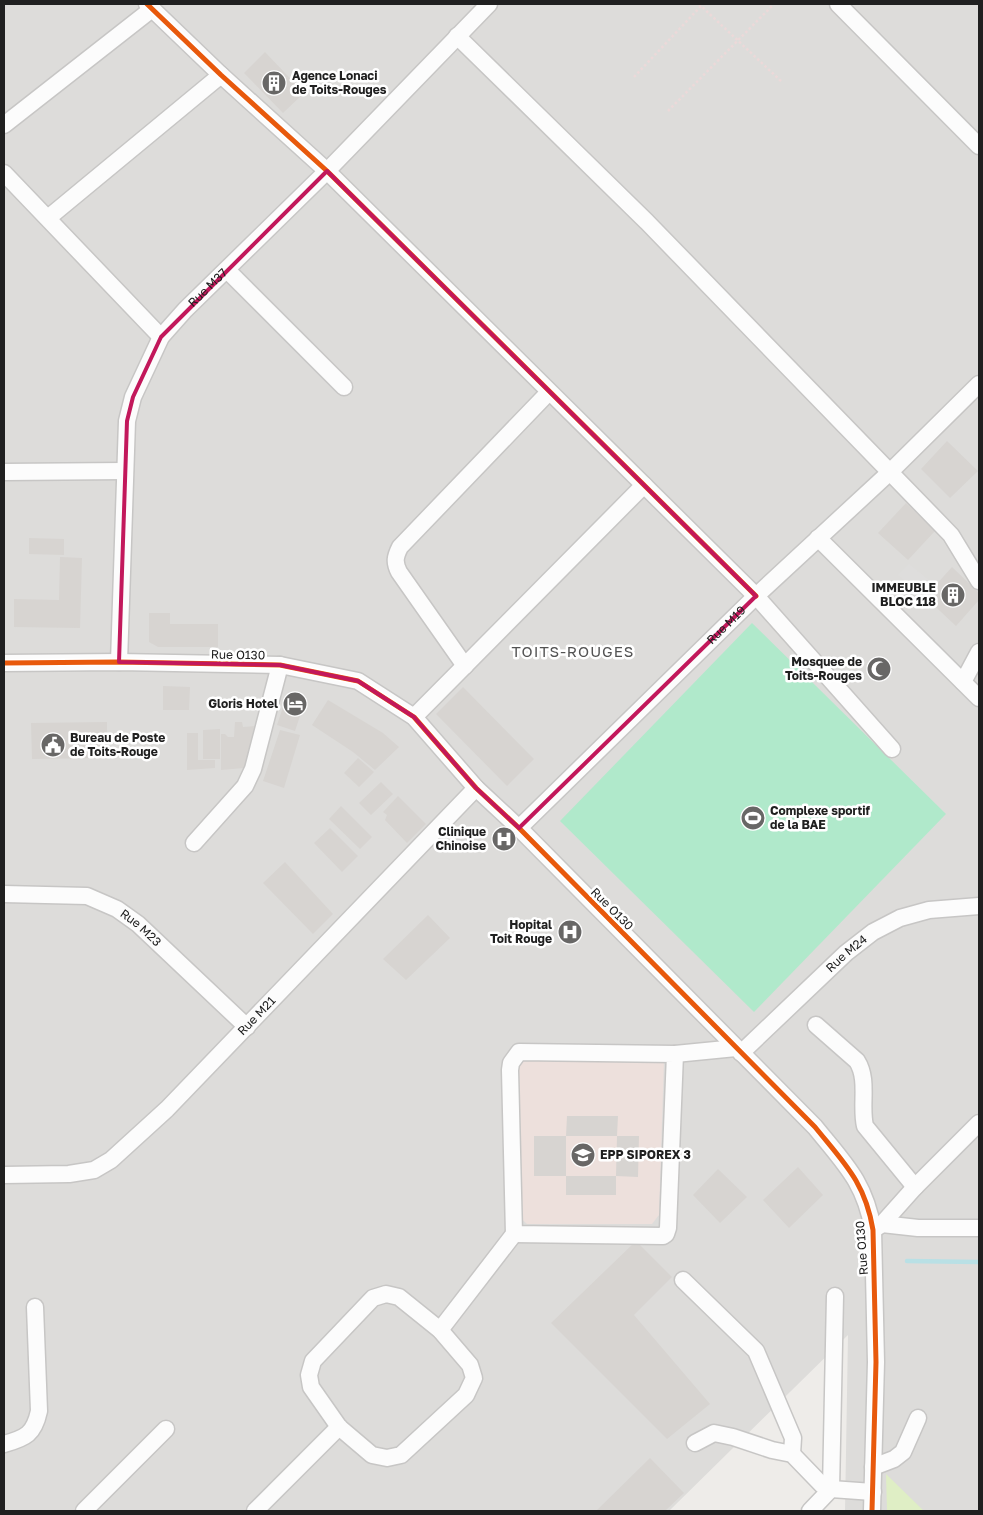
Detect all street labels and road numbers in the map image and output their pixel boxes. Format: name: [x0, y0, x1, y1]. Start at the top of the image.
street label: Rue M37: [185, 265, 230, 310]
street label: Rue M19: [703, 602, 748, 647]
street label: Rue O130: [211, 647, 265, 662]
street label: Rue O130: [588, 884, 637, 933]
street label: Rue M23: [117, 906, 165, 949]
street label: Rue M24: [822, 931, 870, 975]
street label: Rue M21: [234, 993, 279, 1038]
street label: Rue O130: [852, 1220, 871, 1276]

